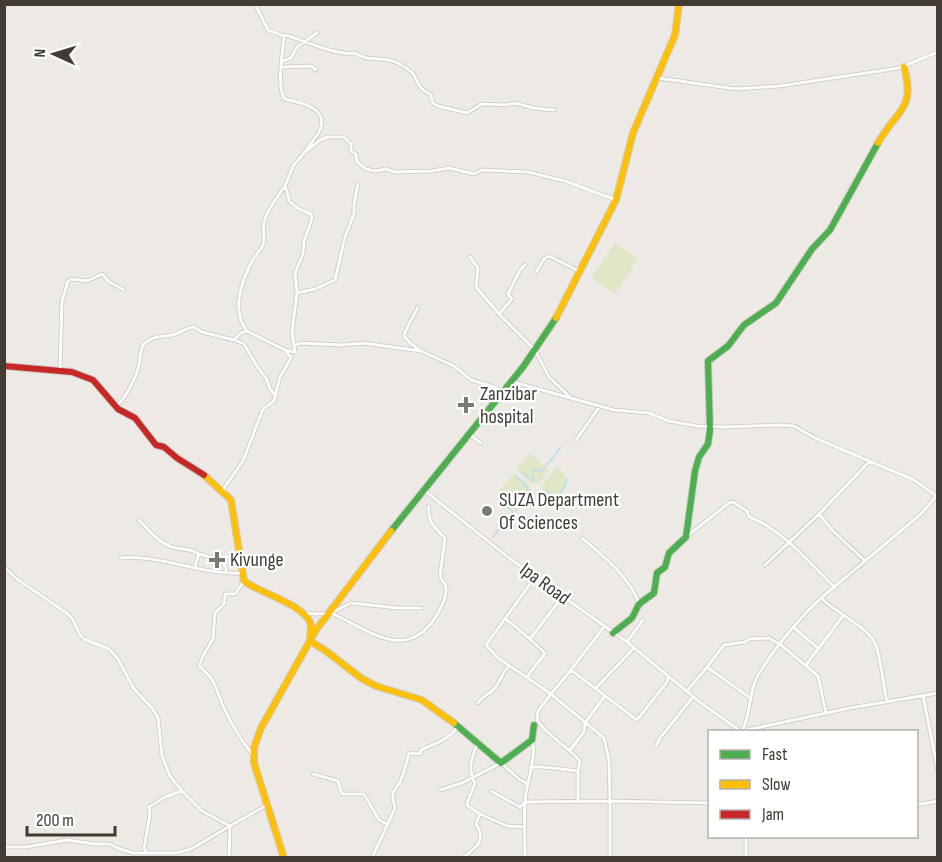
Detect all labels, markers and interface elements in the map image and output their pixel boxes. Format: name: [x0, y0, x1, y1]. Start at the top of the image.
north arrow: [24, 24, 84, 84]
text: N: [31, 48, 50, 58]
place label: Zanzibar hospital: [480, 382, 537, 429]
marker: Zanzibar hospital: [457, 396, 475, 414]
place label: SUZA Department Of Sciences: [499, 488, 619, 535]
marker: SUZA Department Of Sciences: [480, 504, 494, 518]
place label: Kivunge: [230, 548, 283, 572]
marker: Kivunge: [208, 551, 226, 569]
street label: Ipa Road: [515, 558, 575, 610]
legend: [708, 730, 918, 838]
text: Fast: [762, 744, 788, 765]
text: Slow: [762, 774, 791, 795]
scale bar: [27, 799, 116, 837]
text: Jam: [761, 804, 784, 825]
text: 200 m: [36, 810, 74, 831]

